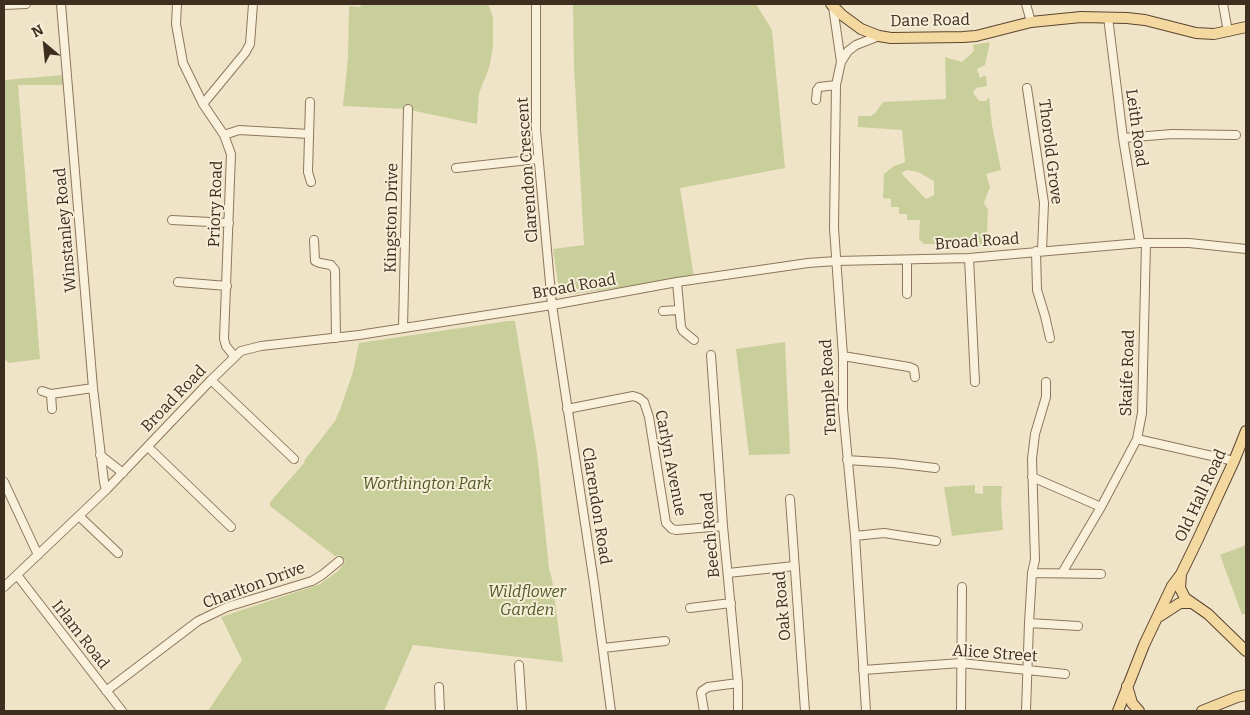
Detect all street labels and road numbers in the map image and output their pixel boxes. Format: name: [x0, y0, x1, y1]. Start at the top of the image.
street label: Dane Road: [890, 11, 970, 31]
street label: Leith Road: [1121, 88, 1151, 168]
street label: Clarendon Crescent: [513, 96, 543, 244]
street label: Thorold Grove: [1034, 98, 1066, 206]
street label: Priory Road: [205, 160, 227, 248]
street label: Kingston Drive: [381, 163, 403, 273]
street label: Winstanley Road: [51, 167, 81, 293]
street label: Broad Road: [934, 229, 1020, 255]
street label: Broad Road: [530, 270, 618, 304]
street label: Skaife Road: [1117, 329, 1139, 417]
street label: Temple Road: [817, 338, 841, 436]
street label: Broad Road: [138, 362, 210, 436]
street label: Carlyn Avenue: [650, 408, 690, 518]
street label: Clarendon Road: [577, 446, 615, 566]
street label: Old Hall Road: [1171, 446, 1231, 546]
street label: Beech Road: [698, 491, 724, 579]
street label: Charlton Drive: [200, 559, 308, 613]
street label: Oak Road: [770, 570, 796, 642]
street label: Irlam Road: [47, 597, 113, 673]
street label: Alice Street: [952, 641, 1038, 667]

